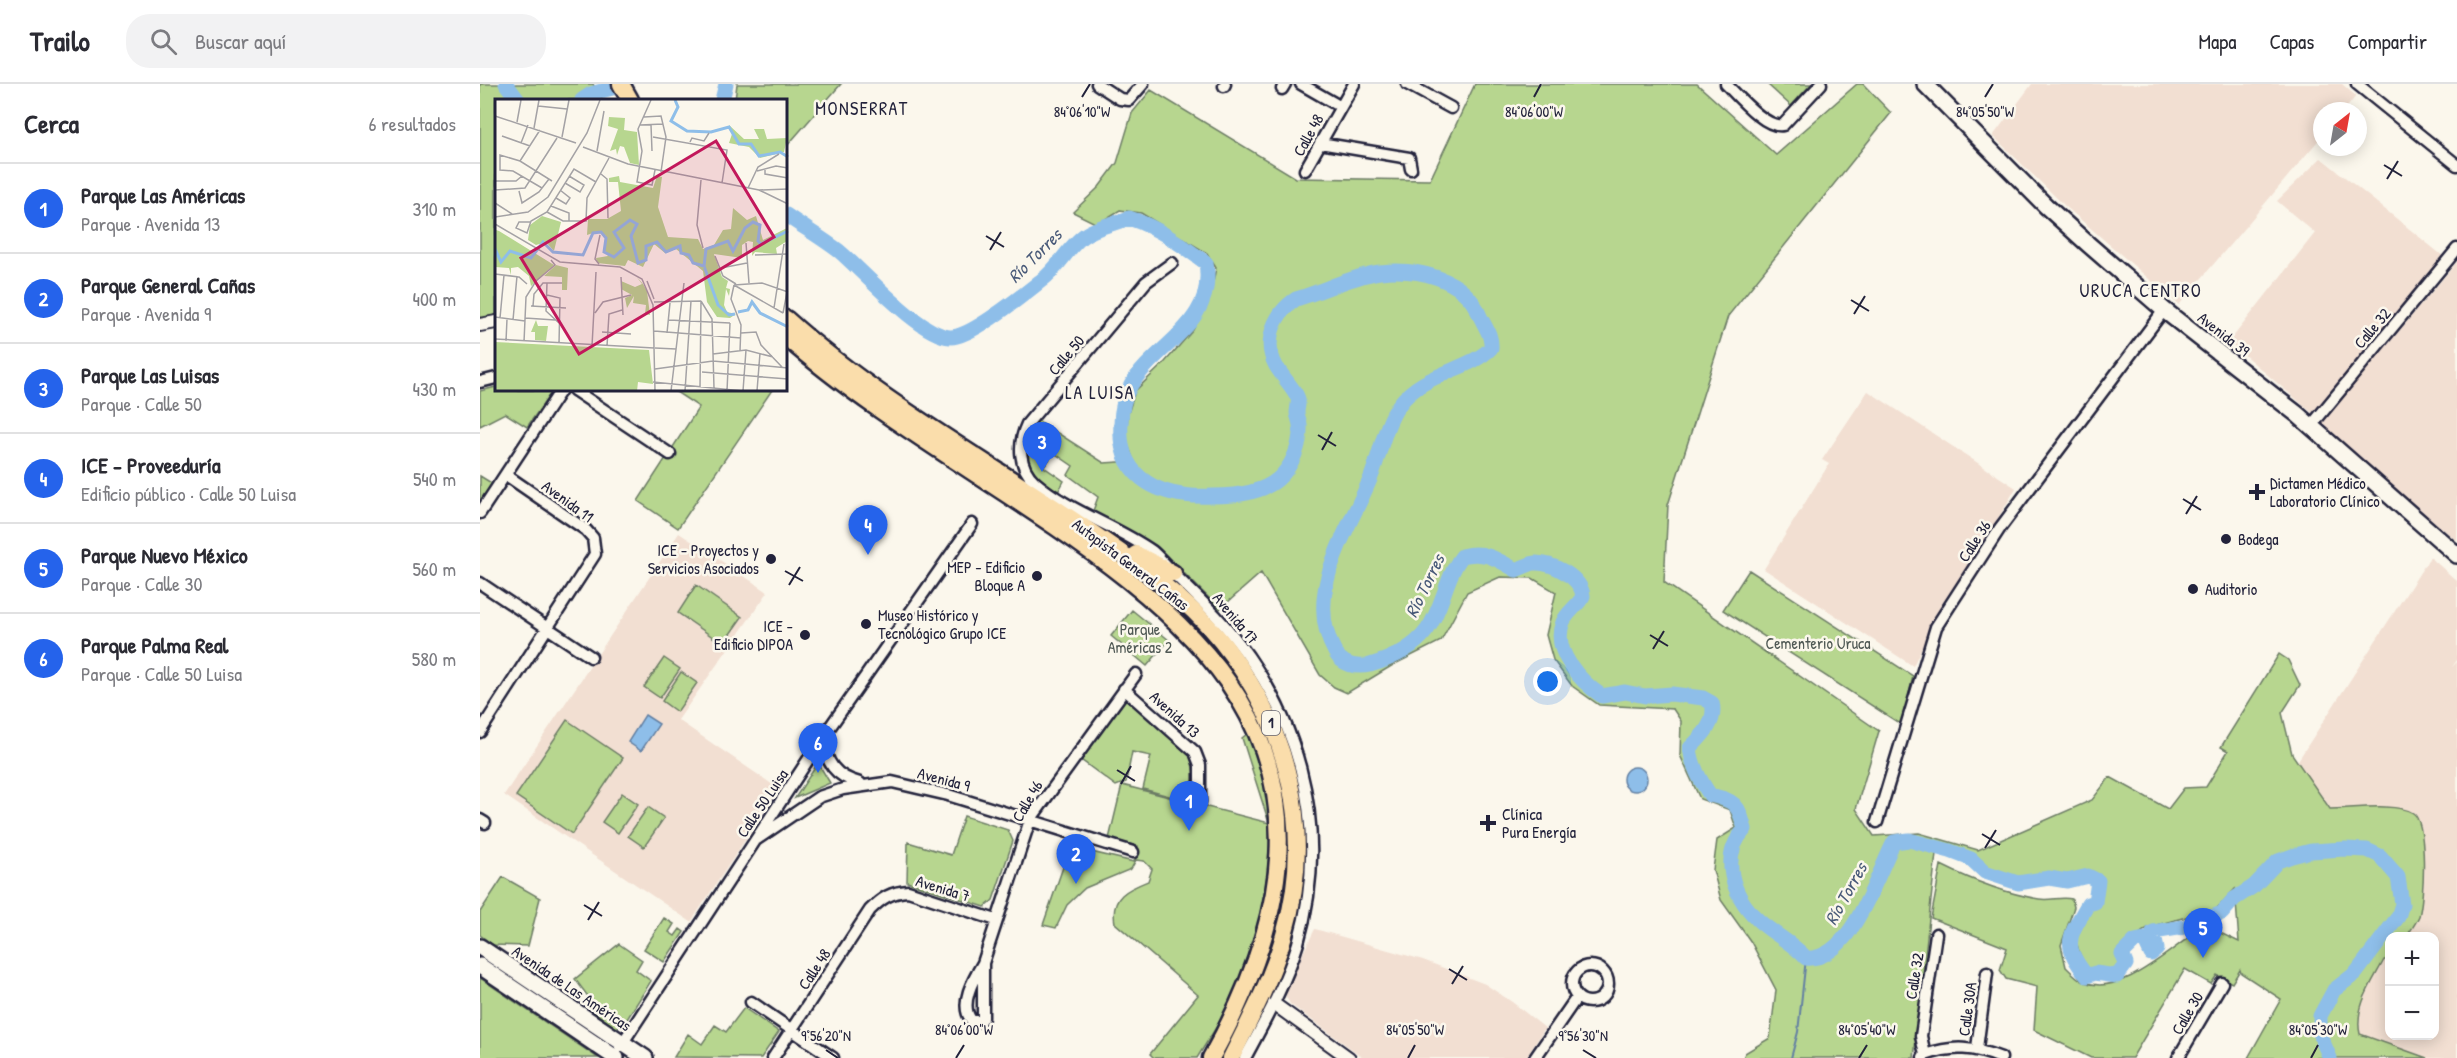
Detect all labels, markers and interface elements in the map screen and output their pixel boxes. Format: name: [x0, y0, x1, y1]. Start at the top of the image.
search box: [126, 14, 546, 68]
text: Trailo: [30, 22, 90, 60]
icon: search: [147, 25, 180, 58]
text: Buscar aquí: [195, 26, 287, 56]
text: Mapa: [2198, 27, 2236, 56]
text: Capas: [2269, 27, 2314, 56]
text: Compartir: [2347, 27, 2427, 56]
district label: MONSERRAT: [815, 96, 909, 121]
inset map: [495, 99, 788, 392]
text: 84°06'10"W: [1054, 101, 1111, 122]
text: 84°06'00"W: [1505, 101, 1564, 122]
text: 84°05'50"W: [1956, 101, 2015, 122]
north arrow: [2313, 102, 2367, 156]
text: Cerca: [24, 106, 79, 141]
text: 6 resultados: [368, 110, 456, 137]
street label: Calle 48: [1287, 110, 1329, 160]
text: Parque Las Américas: [81, 180, 245, 210]
text: 1: [40, 195, 47, 222]
text: 310 m: [413, 195, 456, 222]
text: Parque · Avenida 13: [81, 210, 220, 237]
water label: Río Torres: [1002, 222, 1069, 288]
text: Parque General Cañas: [81, 270, 255, 300]
district label: URUCA CENTRO: [2080, 278, 2202, 303]
text: 2: [39, 285, 48, 312]
text: 400 m: [412, 285, 456, 312]
text: Parque · Avenida 9: [81, 300, 211, 327]
street label: Calle 32: [2349, 303, 2396, 353]
street label: Avenida 39: [2193, 307, 2255, 361]
street label: Calle 50: [1043, 330, 1089, 380]
text: Parque Las Luisas: [81, 360, 219, 390]
text: 3: [39, 375, 48, 402]
text: 430 m: [412, 375, 456, 402]
district label: LA LUISA: [1065, 380, 1135, 405]
text: Parque · Calle 50: [81, 390, 202, 417]
pin: 3: [1022, 422, 1062, 472]
text: ICE - Proveeduría: [81, 450, 221, 480]
text: 4: [40, 465, 47, 492]
text: 540 m: [413, 465, 456, 492]
place label: Dictamen Médico Laboratorio Clínico: [2270, 472, 2380, 512]
street label: Avenida 11: [538, 475, 599, 527]
text: Edificio público · Calle 50 Luisa: [81, 480, 296, 507]
marker: Dictamen Médico Laboratorio Clínico: [2248, 483, 2266, 501]
pin: 4: [848, 506, 888, 555]
street label: Autopista General Cañas: [1068, 513, 1194, 615]
street label: Calle 36: [1952, 516, 1996, 566]
place label: Bodega: [2238, 528, 2279, 550]
marker: Bodega: [2219, 532, 2233, 546]
place label: ICE - Proyectos y Servicios Asociados: [648, 539, 759, 579]
text: Parque Nuevo México: [81, 540, 248, 570]
water label: Río Torres: [1399, 548, 1451, 621]
marker: ICE - Proyectos y Servicios Asociados: [764, 552, 778, 566]
text: 5: [39, 555, 48, 582]
text: 560 m: [412, 555, 456, 582]
place label: MEP - Edificio Bloque A: [947, 556, 1026, 596]
marker: MEP - Edificio Bloque A: [1030, 569, 1044, 583]
text: Parque · Calle 30: [81, 570, 202, 597]
place label: Auditorio: [2205, 578, 2258, 600]
marker: Auditorio: [2186, 582, 2200, 596]
street label: Avenida 17: [1208, 587, 1264, 649]
place label: Museo Histórico y Tecnológico Grupo ICE: [878, 604, 1006, 644]
place label: ICE - Edificio DIPOA: [714, 615, 793, 655]
marker: Museo Histórico y Tecnológico Grupo ICE: [859, 617, 873, 631]
park label: Parque Américas 2: [1108, 618, 1173, 658]
marker: ICE - Edificio DIPOA: [798, 628, 812, 642]
text: Parque Palma Real: [81, 630, 228, 660]
park label: Cementerio Uruca: [1765, 632, 1871, 654]
text: 6: [40, 645, 47, 672]
text: 580 m: [412, 645, 456, 672]
text: Parque · Calle 50 Luisa: [81, 660, 242, 687]
your location: [1533, 667, 1562, 696]
street label: Avenida 13: [1145, 686, 1205, 742]
road number: 1: [1262, 711, 1280, 735]
pin: 6: [798, 724, 838, 773]
street label: Avenida 9: [915, 761, 973, 797]
street label: Calle 50 Luisa: [731, 765, 793, 841]
street label: Calle 46: [1006, 776, 1048, 826]
pin: 1: [1170, 782, 1208, 831]
place label: Clínica Pura Energía: [1502, 803, 1576, 843]
marker: Clínica Pura Energía: [1479, 814, 1497, 832]
pin: 2: [1056, 834, 1096, 884]
water label: Río Torres: [1818, 856, 1874, 929]
street label: Avenida 7: [913, 869, 973, 907]
pin: 5: [2184, 908, 2222, 958]
map controls: [2385, 932, 2439, 1040]
button: +: [2385, 932, 2439, 986]
street label: Avenida de Las Américas: [508, 940, 636, 1036]
street label: Calle 48: [793, 944, 835, 994]
street label: Calle 32: [1899, 951, 1929, 1001]
street label: Calle 30A: [1952, 980, 1982, 1037]
button: −: [2385, 986, 2439, 1040]
street label: Calle 30: [2166, 987, 2208, 1039]
text: 84°06'00"W: [935, 1019, 994, 1040]
text: 84°05'50"W: [1386, 1019, 1445, 1040]
text: 84°05'40"W: [1838, 1019, 1896, 1040]
text: 84°05'30"W: [2289, 1019, 2348, 1040]
text: 9°56'20"N: [801, 1025, 851, 1046]
text: 9°56'30"N: [1558, 1025, 1608, 1046]

